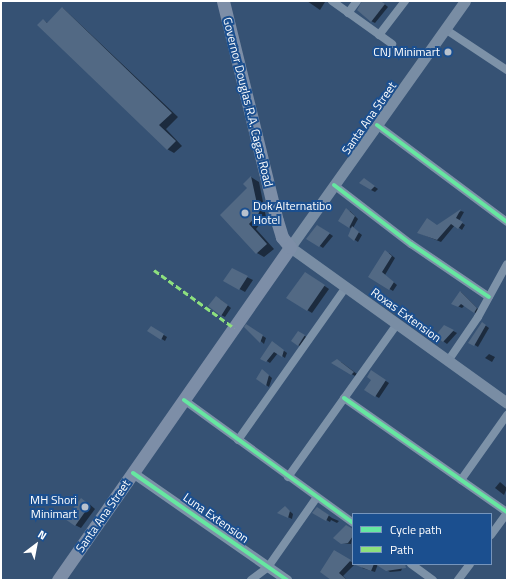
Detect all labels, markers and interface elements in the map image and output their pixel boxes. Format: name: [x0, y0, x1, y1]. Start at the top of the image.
street label: Governor Douglas R.A. Cagas Road: [220, 16, 276, 188]
place label: CNJ Minimart: [373, 45, 440, 59]
marker: CNJ Minimart: [443, 47, 453, 57]
street label: Santa Ana Street: [339, 79, 399, 157]
place label: Dok Alternatibo Hotel: [253, 199, 332, 227]
marker: Dok Alternatibo Hotel: [240, 208, 250, 218]
street label: Roxas Extension: [368, 285, 444, 345]
street label: Santa Ana Street: [73, 477, 133, 555]
street label: Luna Extension: [180, 490, 252, 546]
place label: MH Shori Minimart: [30, 493, 77, 521]
marker: MH Shori Minimart: [80, 502, 90, 512]
legend: [352, 513, 492, 565]
text: Cycle path: [390, 520, 442, 539]
north arrow: [16, 525, 56, 565]
text: N: [35, 526, 50, 544]
text: Path: [390, 540, 414, 559]

